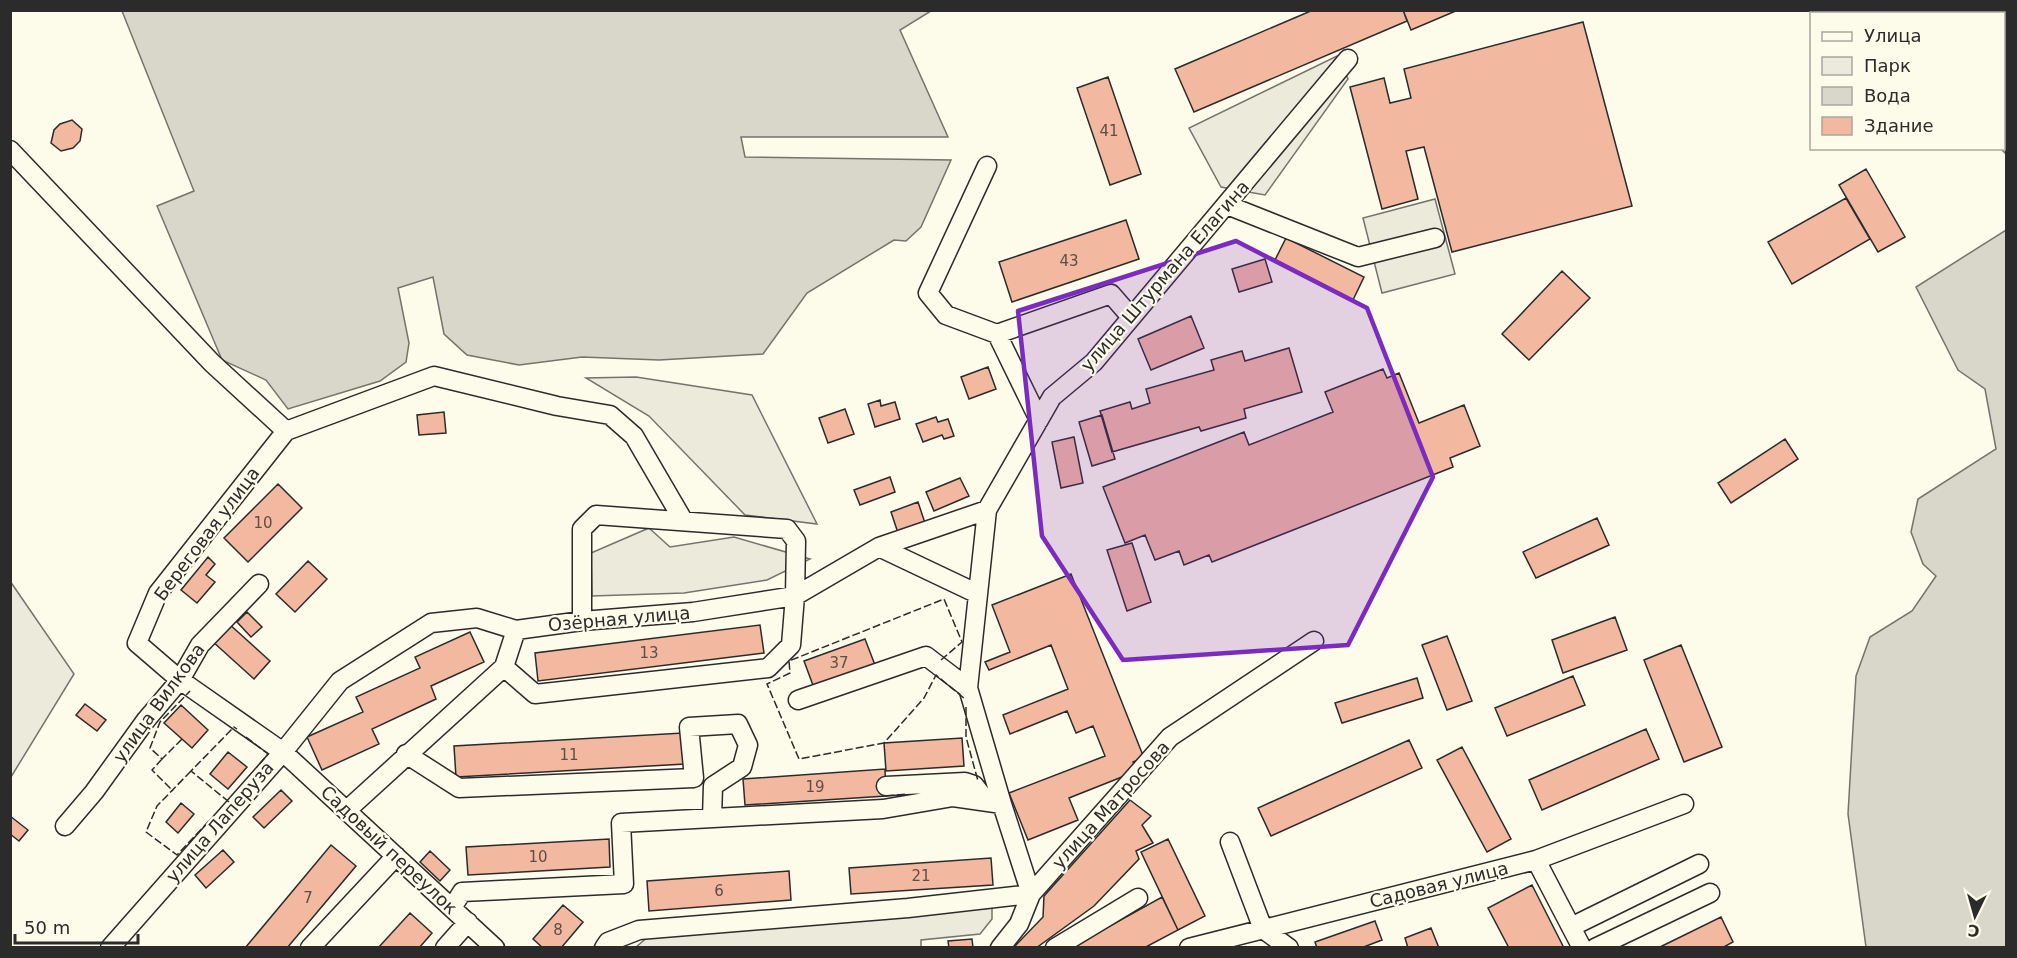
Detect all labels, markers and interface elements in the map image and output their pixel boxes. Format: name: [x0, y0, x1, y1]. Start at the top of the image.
legend: [1810, 12, 2005, 150]
text: Улица: [1864, 25, 1921, 46]
text: Парк: [1864, 55, 1911, 76]
text: Вода: [1864, 85, 1911, 106]
text: Здание: [1864, 115, 1934, 136]
house number: 41: [1099, 122, 1119, 140]
street label: улица Штурмана Елагина: [1076, 176, 1253, 375]
house number: 43: [1059, 252, 1079, 270]
street label: Береговая улица: [150, 463, 264, 605]
house number: 10: [253, 514, 273, 532]
street label: Озёрная улица: [547, 602, 691, 635]
street label: улица Вилкова: [108, 639, 209, 766]
house number: 13: [639, 644, 659, 662]
house number: 37: [829, 654, 849, 672]
street label: улица Матросова: [1048, 736, 1174, 873]
house number: 11: [559, 746, 579, 764]
street label: улица Лаперуза: [162, 757, 278, 886]
house number: 19: [805, 778, 825, 796]
street label: Садовый переулок: [317, 781, 462, 918]
house number: 10: [528, 848, 548, 866]
street label: Садовая улица: [1367, 857, 1510, 912]
house number: 21: [911, 867, 931, 885]
house number: 6: [714, 882, 724, 900]
north arrow: [1945, 886, 2005, 946]
house number: 7: [303, 889, 313, 907]
scale bar: [15, 907, 138, 945]
text: 50 m: [24, 917, 70, 938]
text: С: [1967, 920, 1980, 940]
house number: 8: [553, 921, 563, 939]

